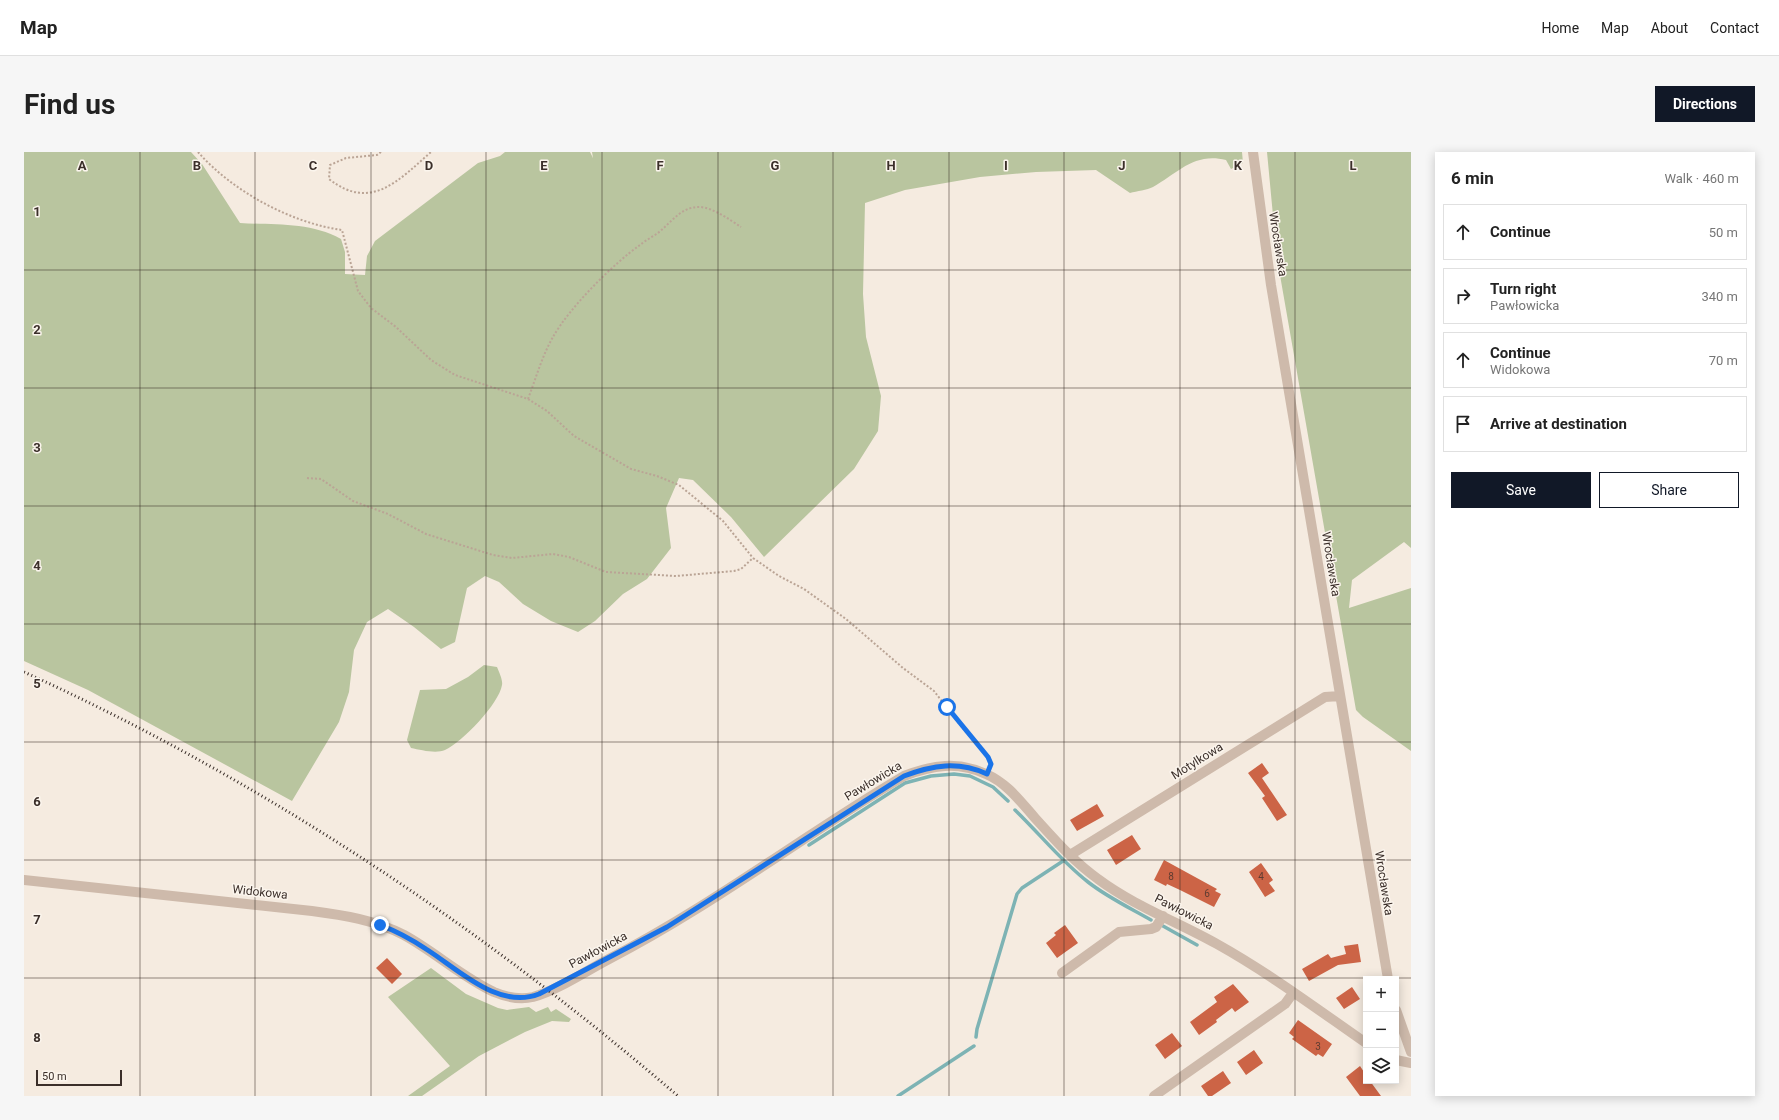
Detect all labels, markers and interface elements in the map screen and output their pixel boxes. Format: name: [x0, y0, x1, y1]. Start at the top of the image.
text: Map: [20, 16, 58, 39]
text: Home: [1541, 20, 1579, 36]
text: Map: [1601, 20, 1629, 36]
text: About: [1651, 20, 1688, 36]
text: Contact: [1710, 20, 1759, 36]
button: Directions: [1655, 86, 1755, 122]
text: Find us: [24, 88, 115, 121]
text: A: [78, 158, 87, 173]
text: B: [193, 158, 201, 173]
text: C: [309, 158, 318, 173]
text: D: [425, 158, 433, 173]
text: E: [540, 158, 548, 173]
text: F: [656, 158, 664, 173]
text: G: [771, 158, 780, 173]
text: H: [886, 158, 896, 173]
text: I: [1004, 158, 1008, 173]
text: J: [1118, 158, 1126, 173]
text: K: [1234, 158, 1243, 173]
text: L: [1349, 158, 1357, 173]
text: 6 min: [1451, 168, 1494, 188]
text: Walk · 460 m: [1664, 171, 1739, 186]
text: 1: [33, 204, 41, 219]
street label: Wrocławska: [1266, 211, 1290, 277]
icon: ahead: [1452, 221, 1474, 243]
text: Continue: [1490, 223, 1551, 241]
text: 50 m: [1709, 225, 1738, 240]
text: Turn right: [1490, 280, 1556, 298]
icon: right: [1452, 285, 1474, 307]
text: 340 m: [1701, 289, 1738, 304]
text: Pawłowicka: [1490, 298, 1559, 313]
text: 2: [33, 322, 41, 337]
text: Continue: [1490, 344, 1551, 362]
icon: ahead: [1452, 349, 1474, 371]
text: 70 m: [1709, 353, 1738, 368]
text: Widokowa: [1490, 362, 1550, 377]
icon: arrive: [1452, 413, 1474, 435]
text: Arrive at destination: [1490, 415, 1627, 433]
text: 3: [33, 440, 41, 455]
button: Save: [1451, 472, 1591, 508]
button: Share: [1599, 472, 1739, 508]
street label: Wrocławska: [1319, 531, 1343, 597]
text: 4: [33, 558, 41, 573]
text: 5: [33, 676, 41, 691]
route start: [938, 698, 956, 716]
street label: Motylkowa: [1169, 740, 1225, 782]
street label: Pawłowicka: [842, 759, 904, 803]
text: 6: [33, 794, 41, 809]
street label: Wrocławska: [1372, 850, 1396, 916]
house number: 8: [1168, 871, 1174, 882]
house number: 4: [1258, 871, 1264, 882]
street label: Widokowa: [232, 882, 288, 902]
house number: 6: [1204, 888, 1210, 899]
street label: Pawłowicka: [1152, 891, 1216, 933]
text: 7: [33, 912, 41, 927]
route end: [371, 916, 389, 934]
street label: Pawłowicka: [566, 929, 630, 971]
map controls: [1363, 976, 1399, 1084]
button: +: [1363, 976, 1399, 1012]
button: −: [1363, 1012, 1399, 1048]
text: 8: [33, 1030, 41, 1045]
house number: 3: [1315, 1041, 1321, 1052]
button: layers: [1363, 1048, 1399, 1084]
scale bar: [36, 1068, 122, 1087]
text: 50 m: [42, 1070, 67, 1083]

